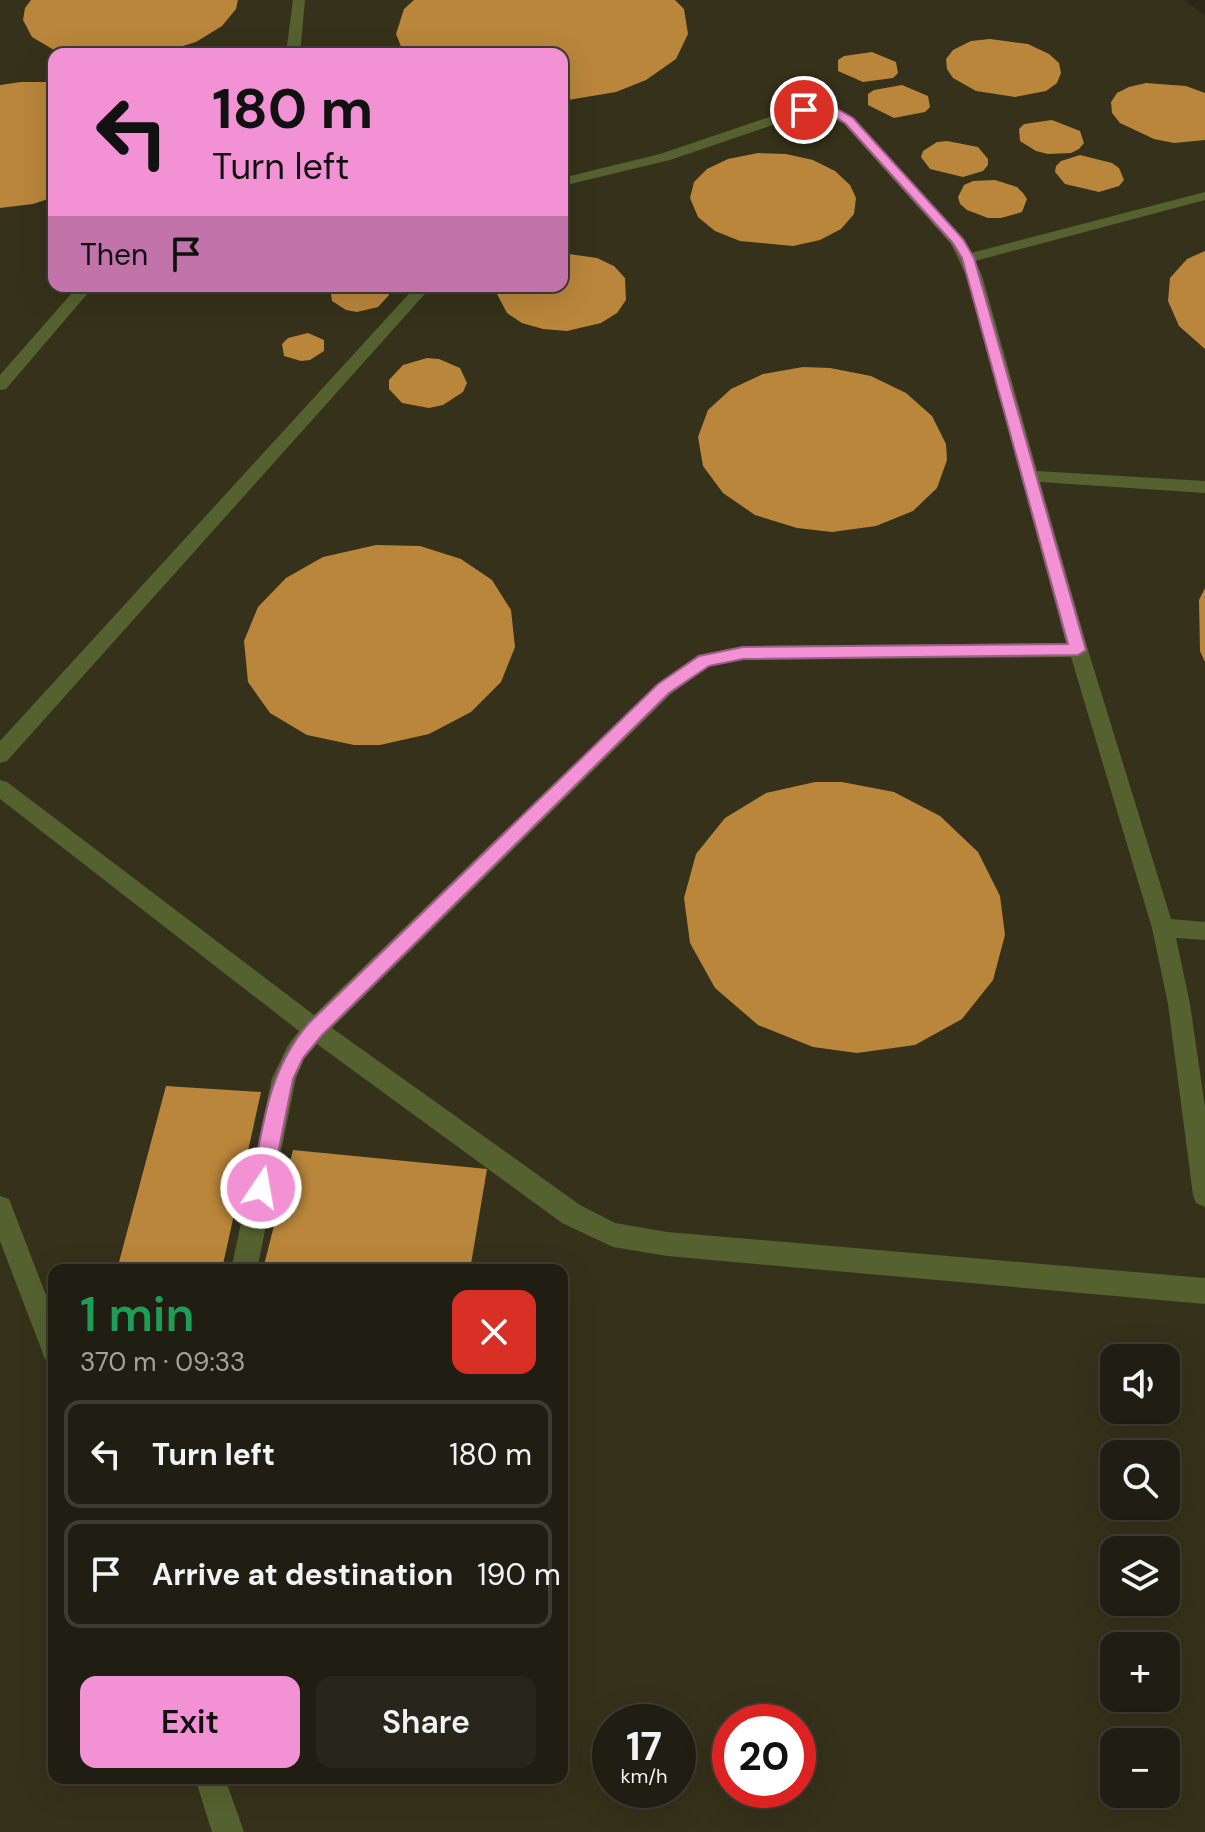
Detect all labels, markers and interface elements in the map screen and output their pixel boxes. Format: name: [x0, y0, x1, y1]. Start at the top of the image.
text: 180 m: [212, 72, 373, 145]
pin: [770, 76, 838, 144]
icon: left: [80, 80, 184, 184]
icon: arrive: [782, 88, 826, 132]
text: Turn left: [212, 143, 349, 190]
icon: arrive: [164, 232, 208, 276]
text: Then: [80, 235, 148, 274]
position arrow: [219, 1146, 303, 1230]
text: 1 min: [80, 1283, 195, 1346]
button: close: [452, 1290, 536, 1374]
map controls: [1100, 1344, 1180, 1808]
button: sound: [1100, 1344, 1180, 1424]
text: 370 m · 09:33: [80, 1345, 245, 1379]
icon: left: [84, 1432, 128, 1476]
text: Turn left: [152, 1435, 275, 1474]
text: 180 m: [449, 1435, 532, 1474]
button: search: [1100, 1440, 1180, 1520]
button: layers: [1100, 1536, 1180, 1616]
icon: arrive: [84, 1552, 128, 1596]
text: Arrive at destination: [152, 1555, 453, 1594]
text: 190 m: [477, 1555, 561, 1594]
button: +: [1100, 1632, 1180, 1712]
button: Exit: [80, 1676, 300, 1768]
button: Share: [316, 1676, 536, 1768]
speed limit sign: 20: [712, 1704, 816, 1808]
text: 17: [626, 1720, 662, 1772]
button: −: [1100, 1728, 1180, 1808]
text: km/h: [620, 1763, 668, 1789]

